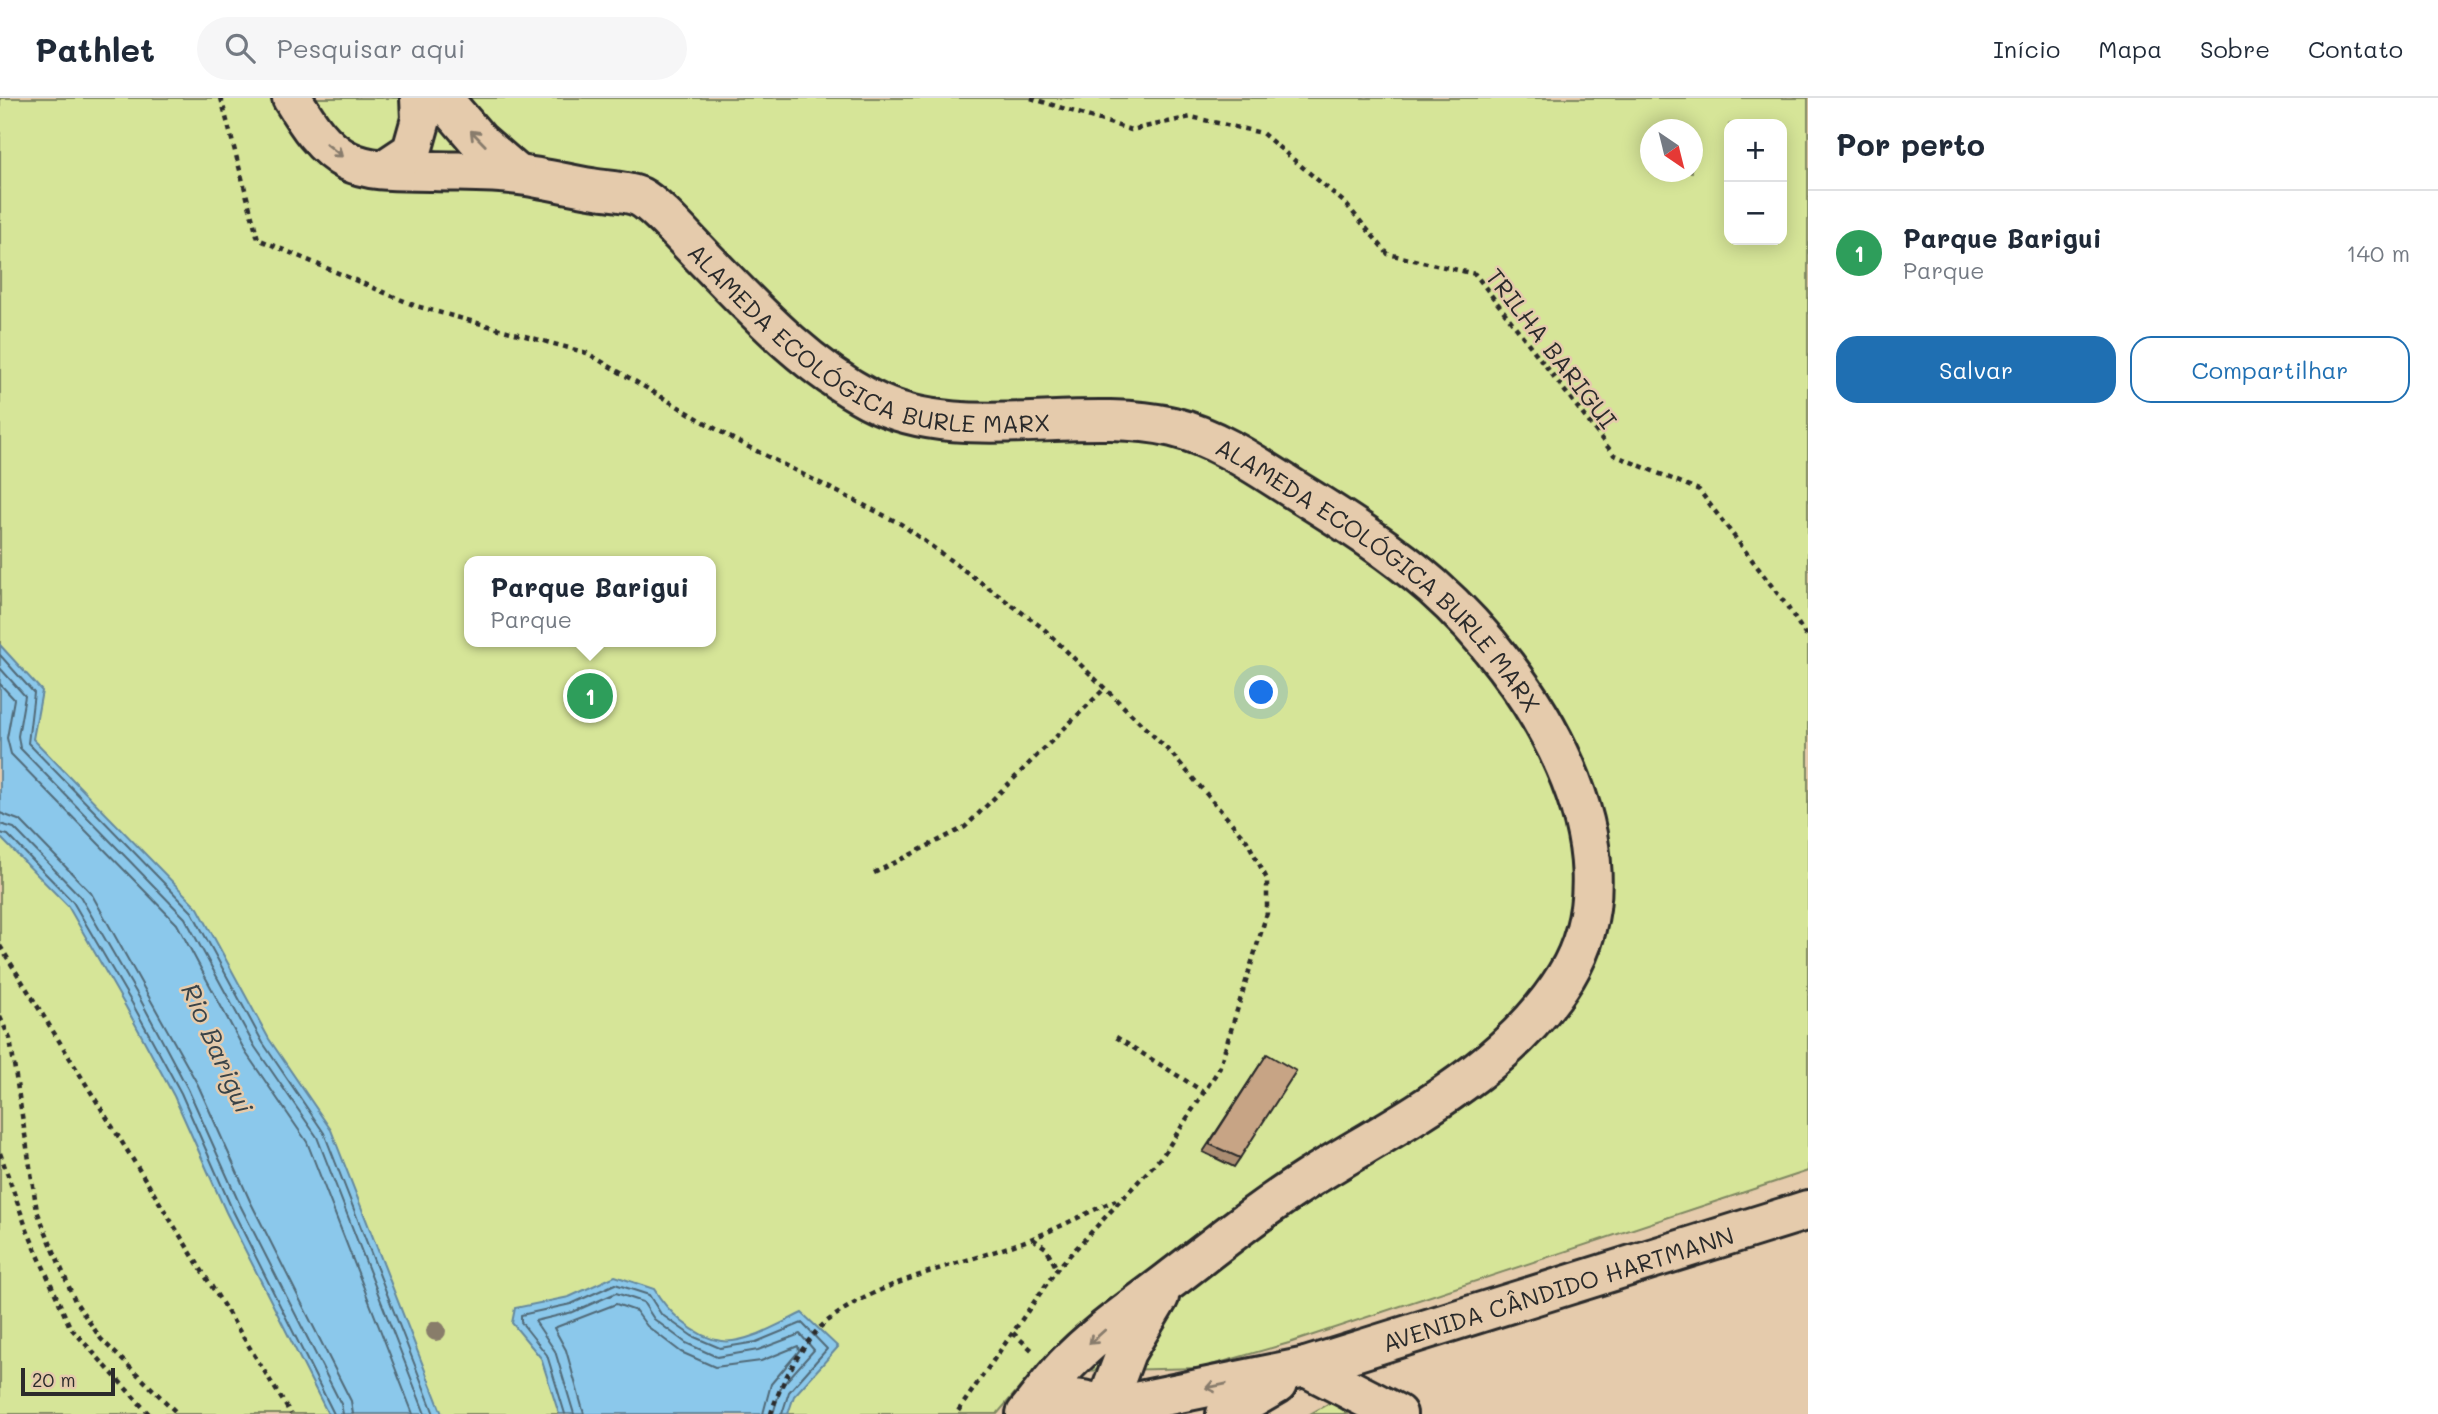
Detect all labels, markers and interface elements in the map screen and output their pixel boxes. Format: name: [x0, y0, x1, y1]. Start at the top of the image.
search box: [197, 17, 687, 80]
text: Pathlet: [35, 27, 155, 70]
icon: search: [221, 29, 259, 67]
text: Pesquisar aqui: [277, 31, 466, 65]
text: Início: [1993, 33, 2060, 64]
text: Mapa: [2098, 33, 2162, 64]
text: Sobre: [2200, 33, 2270, 64]
text: Contato: [2308, 33, 2403, 64]
north arrow: [1640, 119, 1703, 182]
map controls: [1724, 119, 1787, 245]
button: +: [1724, 119, 1787, 182]
text: Por perto: [1836, 124, 1985, 164]
one-way arrow: [469, 130, 486, 147]
one-way arrow: [325, 142, 343, 158]
button: −: [1724, 182, 1787, 245]
text: Parque Barigui: [1903, 221, 2102, 255]
street label: ALAMEDA ECOLÓGICA BURLE MARX: [682, 236, 1051, 438]
text: 1: [1854, 238, 1864, 268]
text: 140 m: [2346, 238, 2410, 268]
text: Parque: [1903, 255, 1985, 285]
street label: TRILHA BARIGUI: [1480, 262, 1624, 434]
button: Salvar: [1836, 336, 2116, 403]
button: Compartilhar: [2130, 336, 2410, 403]
street label: ALAMEDA ECOLÓGICA BURLE MARX: [1211, 430, 1548, 717]
popup: [464, 556, 716, 647]
text: Parque Barigui: [491, 570, 689, 604]
text: Parque: [491, 604, 572, 634]
pin: 1: [567, 670, 613, 722]
your location: [1244, 675, 1278, 709]
water label: Rio Barigui: [174, 978, 262, 1118]
street label: AVENIDA CÂNDIDO HARTMANN: [1378, 1219, 1737, 1358]
one-way arrow: [1088, 1329, 1106, 1345]
scale bar: [21, 1365, 116, 1397]
text: 20 m: [32, 1367, 76, 1392]
one-way arrow: [1205, 1380, 1228, 1393]

